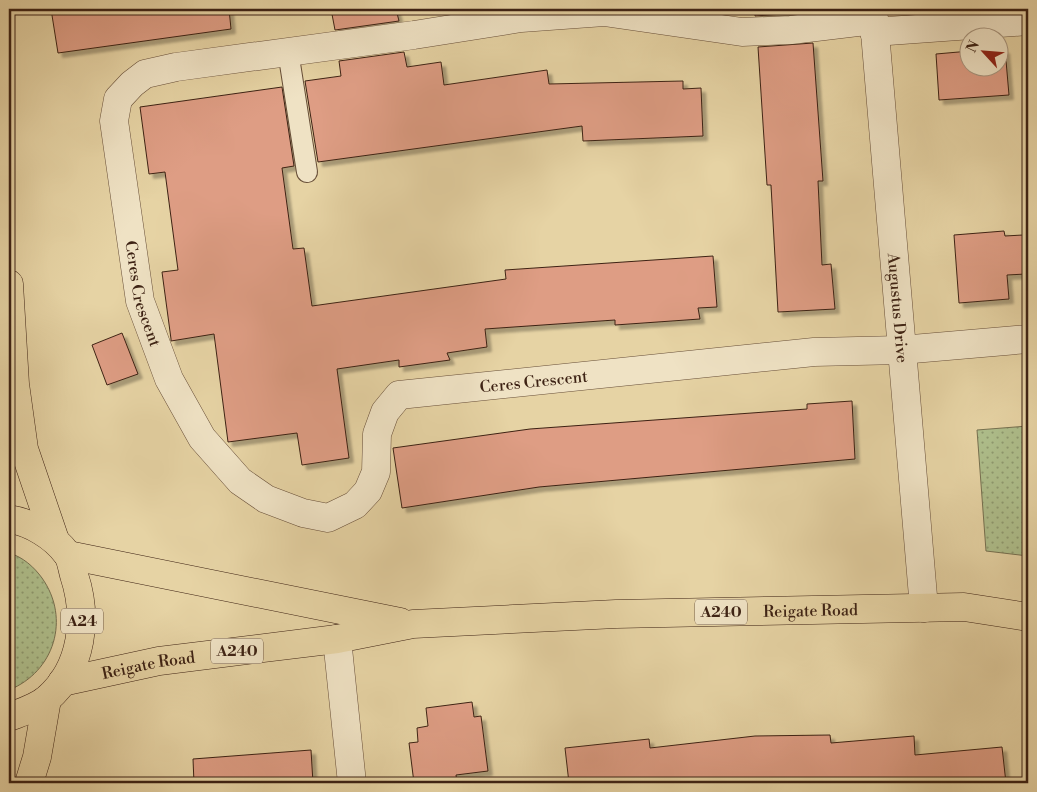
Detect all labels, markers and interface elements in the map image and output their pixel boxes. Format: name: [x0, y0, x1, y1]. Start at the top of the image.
north arrow: [960, 28, 1010, 78]
text: N: [963, 38, 984, 56]
street label: Ceres Crescent: [120, 239, 165, 350]
street label: Augustus Drive: [883, 251, 912, 364]
street label: Ceres Crescent: [479, 366, 589, 398]
road number: A240: [695, 600, 747, 624]
street label: Reigate Road: [763, 600, 858, 622]
road number: A24: [61, 608, 103, 634]
road number: A240: [211, 638, 263, 664]
street label: Reigate Road: [100, 648, 196, 684]

